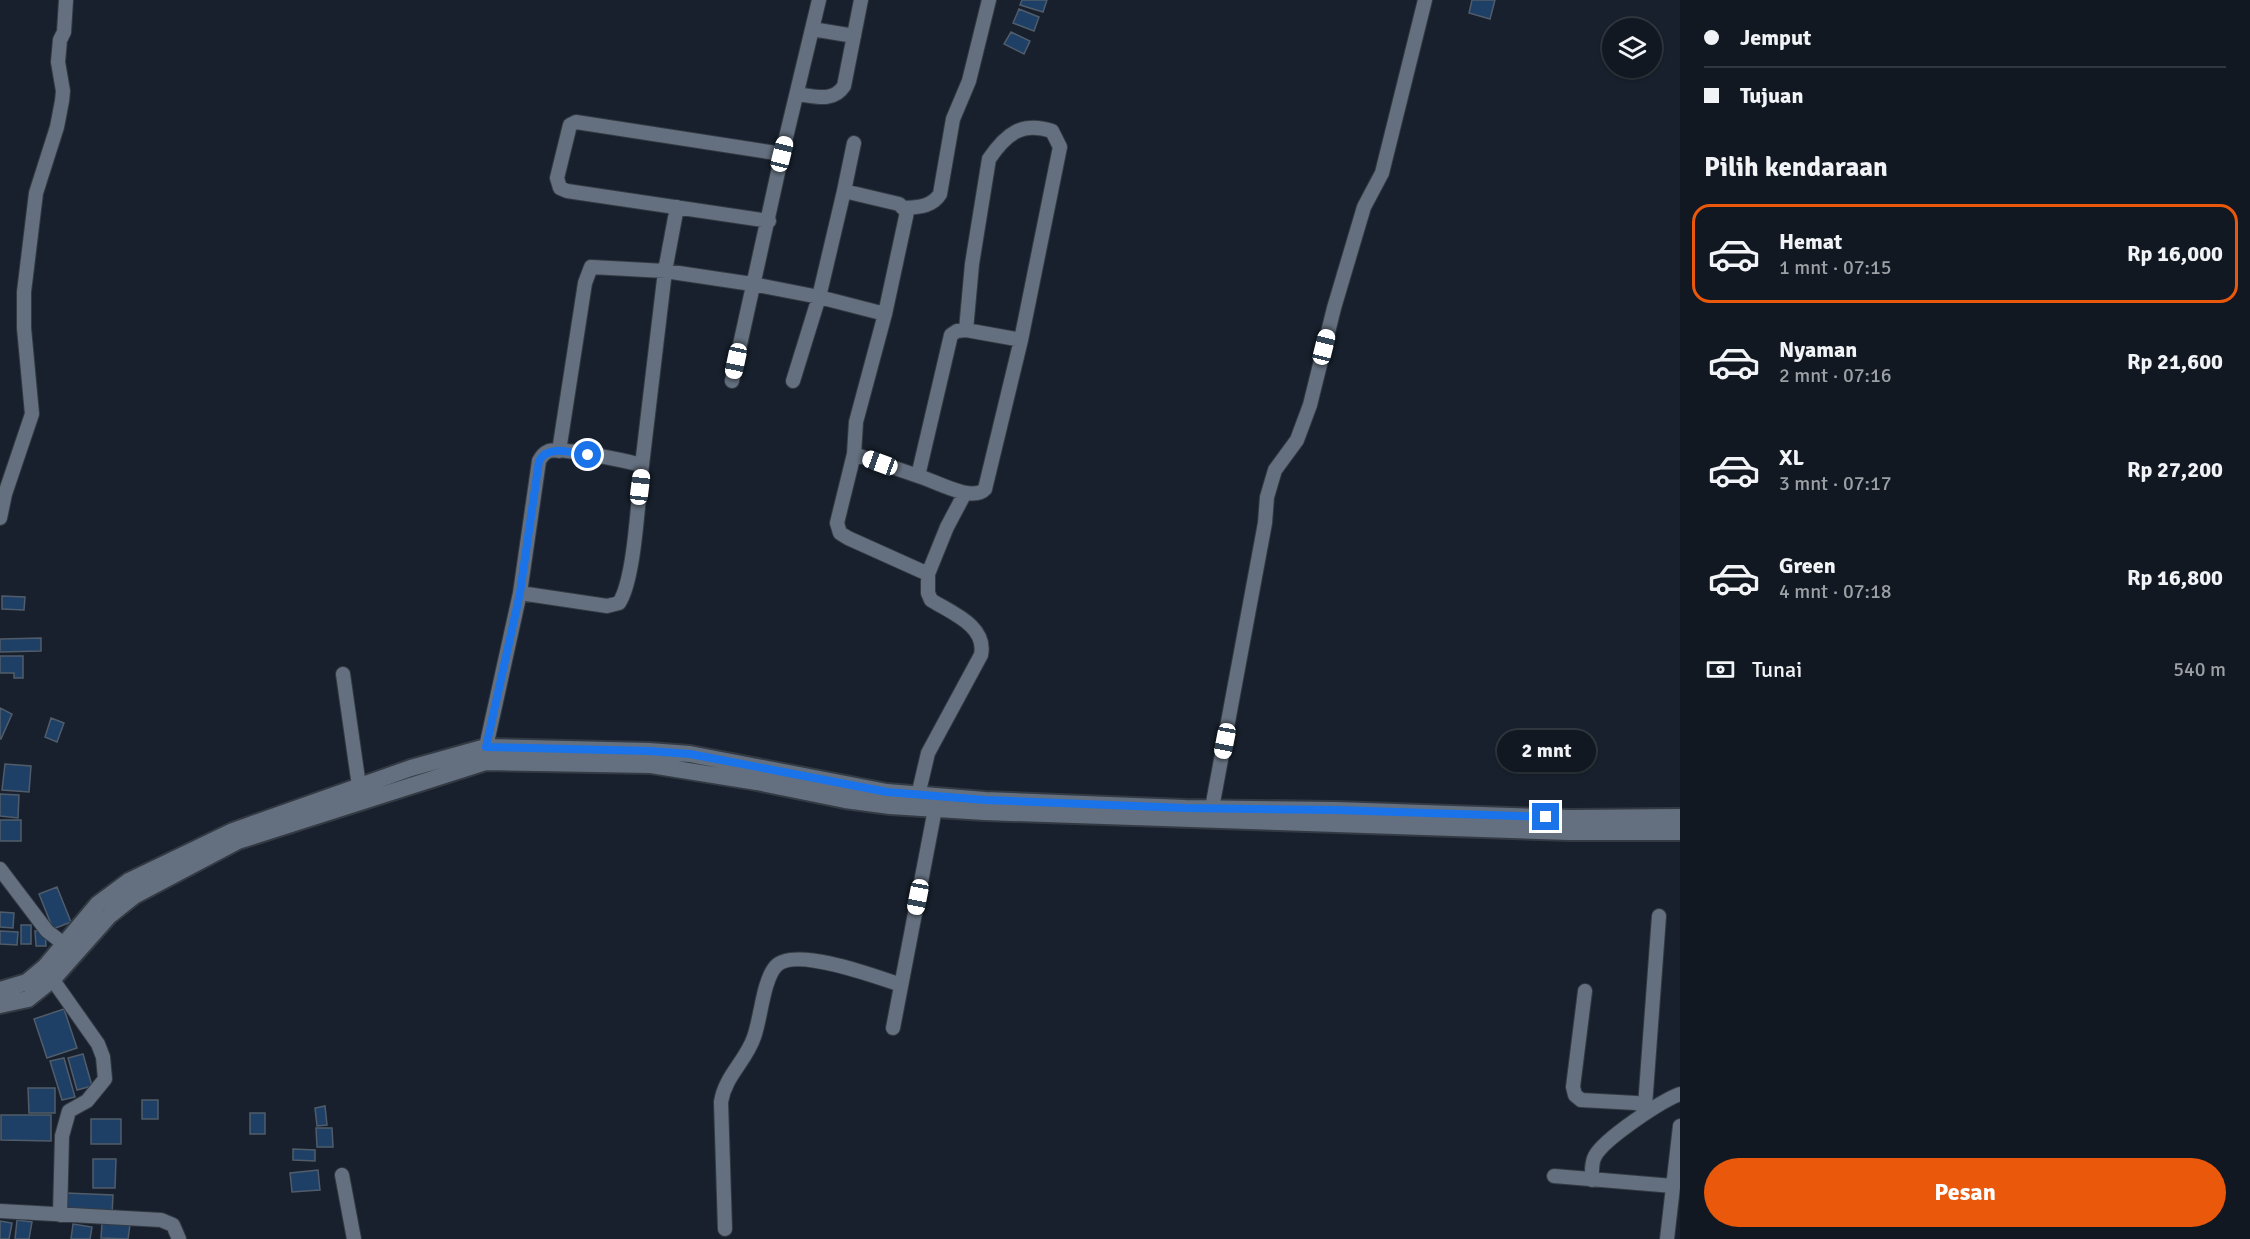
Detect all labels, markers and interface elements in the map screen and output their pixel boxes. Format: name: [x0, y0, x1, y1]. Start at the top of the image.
map controls: [1602, 18, 1662, 78]
button: layers: [1602, 18, 1662, 78]
text: Jemput: [1740, 24, 1811, 51]
text: Tujuan: [1740, 82, 1803, 109]
car: [769, 134, 795, 174]
text: Pilih kendaraan: [1704, 151, 1888, 184]
icon: car: [1707, 227, 1761, 281]
text: Hemat: [1779, 228, 1842, 255]
text: Rp 16,000: [2127, 240, 2223, 267]
text: 1 mnt · 07:15: [1779, 255, 1892, 280]
car: [1311, 327, 1337, 367]
icon: car: [1707, 335, 1761, 389]
text: Nyaman: [1779, 336, 1857, 363]
car: [723, 342, 749, 380]
text: Rp 21,600: [2127, 348, 2223, 375]
text: 2 mnt · 07:16: [1779, 363, 1892, 388]
route start: [574, 441, 601, 468]
icon: car: [1707, 443, 1761, 497]
text: XL: [1779, 444, 1804, 471]
car: [860, 448, 900, 478]
text: Rp 27,200: [2127, 456, 2223, 483]
car: [629, 468, 651, 506]
text: 3 mnt · 07:17: [1779, 471, 1892, 496]
icon: car: [1707, 551, 1761, 605]
text: Green: [1779, 552, 1836, 579]
text: Rp 16,800: [2127, 564, 2223, 591]
text: 4 mnt · 07:18: [1779, 579, 1892, 604]
icon: cash: [1704, 653, 1737, 686]
text: Tunai: [1752, 656, 1802, 683]
text: 540 m: [2173, 657, 2226, 682]
car: [1213, 722, 1237, 760]
callout: 2 mnt: [1496, 730, 1596, 772]
text: 2 mnt: [1522, 738, 1571, 763]
route end: [1532, 803, 1559, 830]
car: [906, 878, 930, 916]
button: Pesan: [1704, 1158, 2226, 1227]

